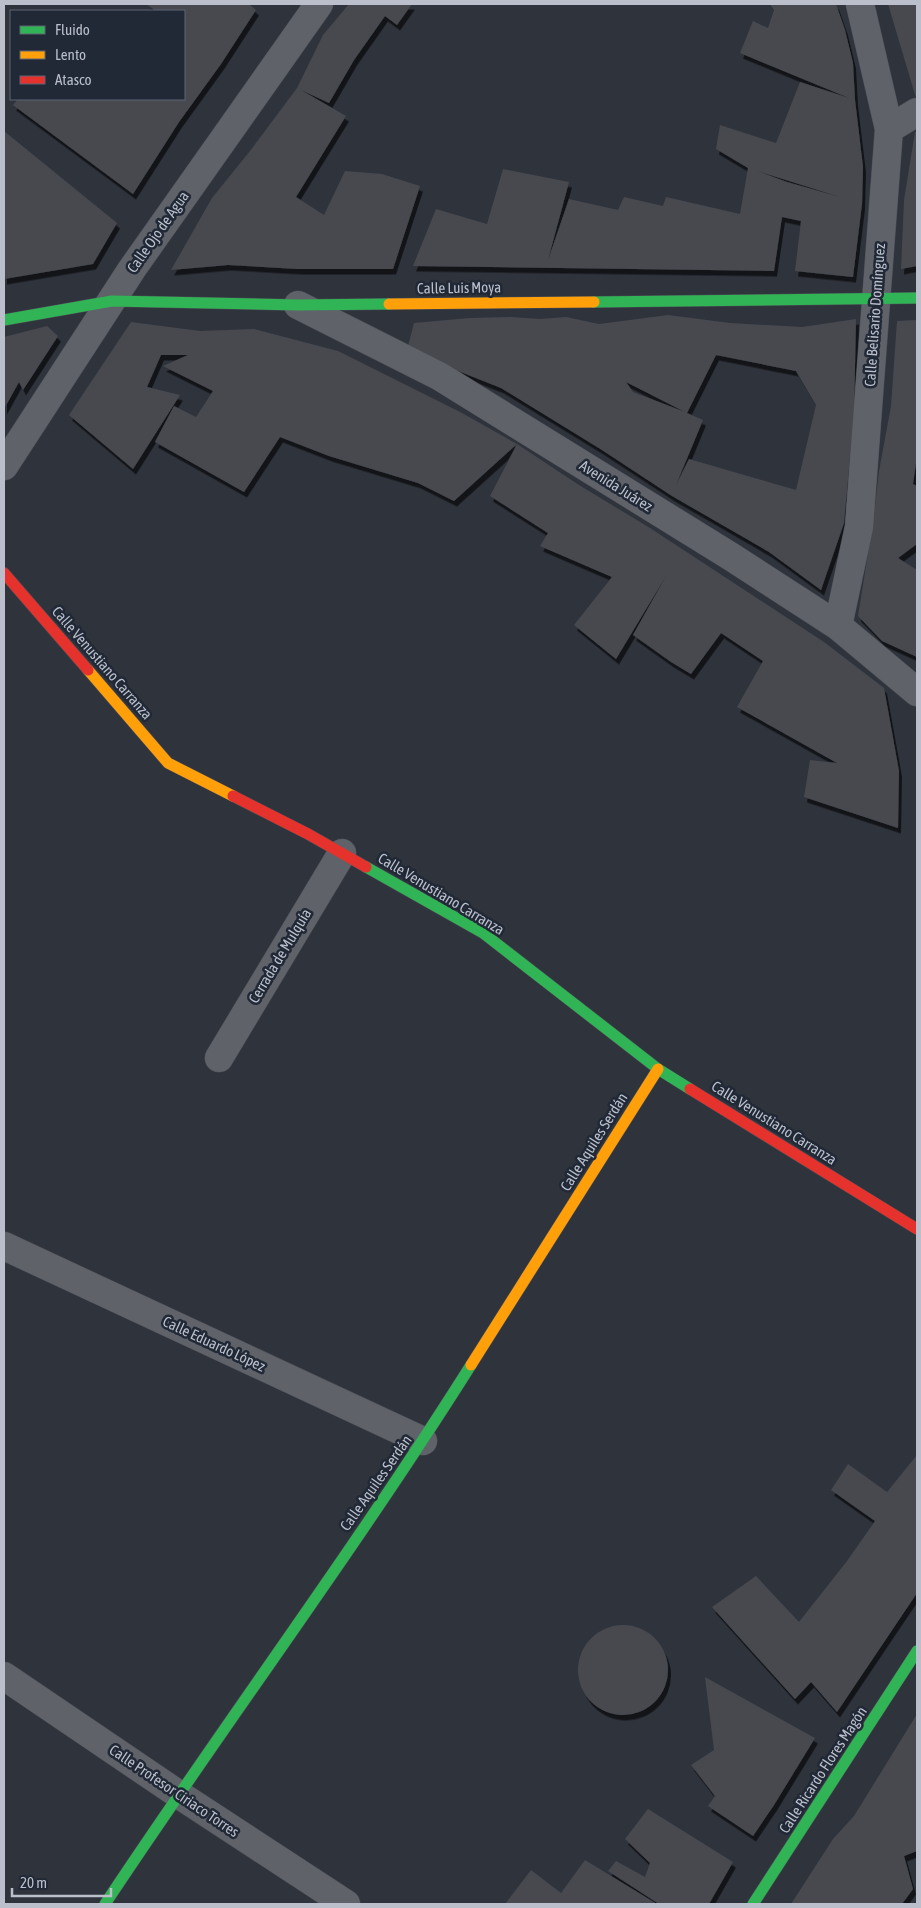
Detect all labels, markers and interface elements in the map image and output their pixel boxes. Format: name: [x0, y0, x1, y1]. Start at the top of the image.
legend: [10, 10, 185, 100]
text: Fluido: [55, 21, 90, 38]
text: Lento: [55, 46, 86, 63]
text: Atasco: [55, 71, 92, 88]
street label: Calle Ojo de Agua: [123, 188, 192, 276]
street label: Calle Belisario Domínguez: [861, 242, 888, 387]
street label: Calle Luis Moya: [417, 278, 501, 297]
street label: Avenida Juárez: [577, 456, 656, 515]
street label: Calle Venustiano Carranza: [49, 603, 156, 723]
street label: Calle Venustiano Carranza: [375, 849, 507, 938]
street label: Cerrada de Mulquía: [245, 905, 314, 1006]
street label: Calle Venustiano Carranza: [709, 1077, 840, 1168]
street label: Calle Aquiles Serdán: [557, 1090, 631, 1194]
street label: Calle Eduardo López: [160, 1312, 269, 1375]
street label: Calle Aquiles Serdán: [336, 1432, 415, 1534]
street label: Calle Ricardo Flores Magón: [775, 1703, 870, 1836]
street label: Calle Profesor Ciriaco Torres: [106, 1741, 242, 1840]
scale bar: [12, 1866, 111, 1898]
text: 20 m: [20, 1874, 47, 1891]

